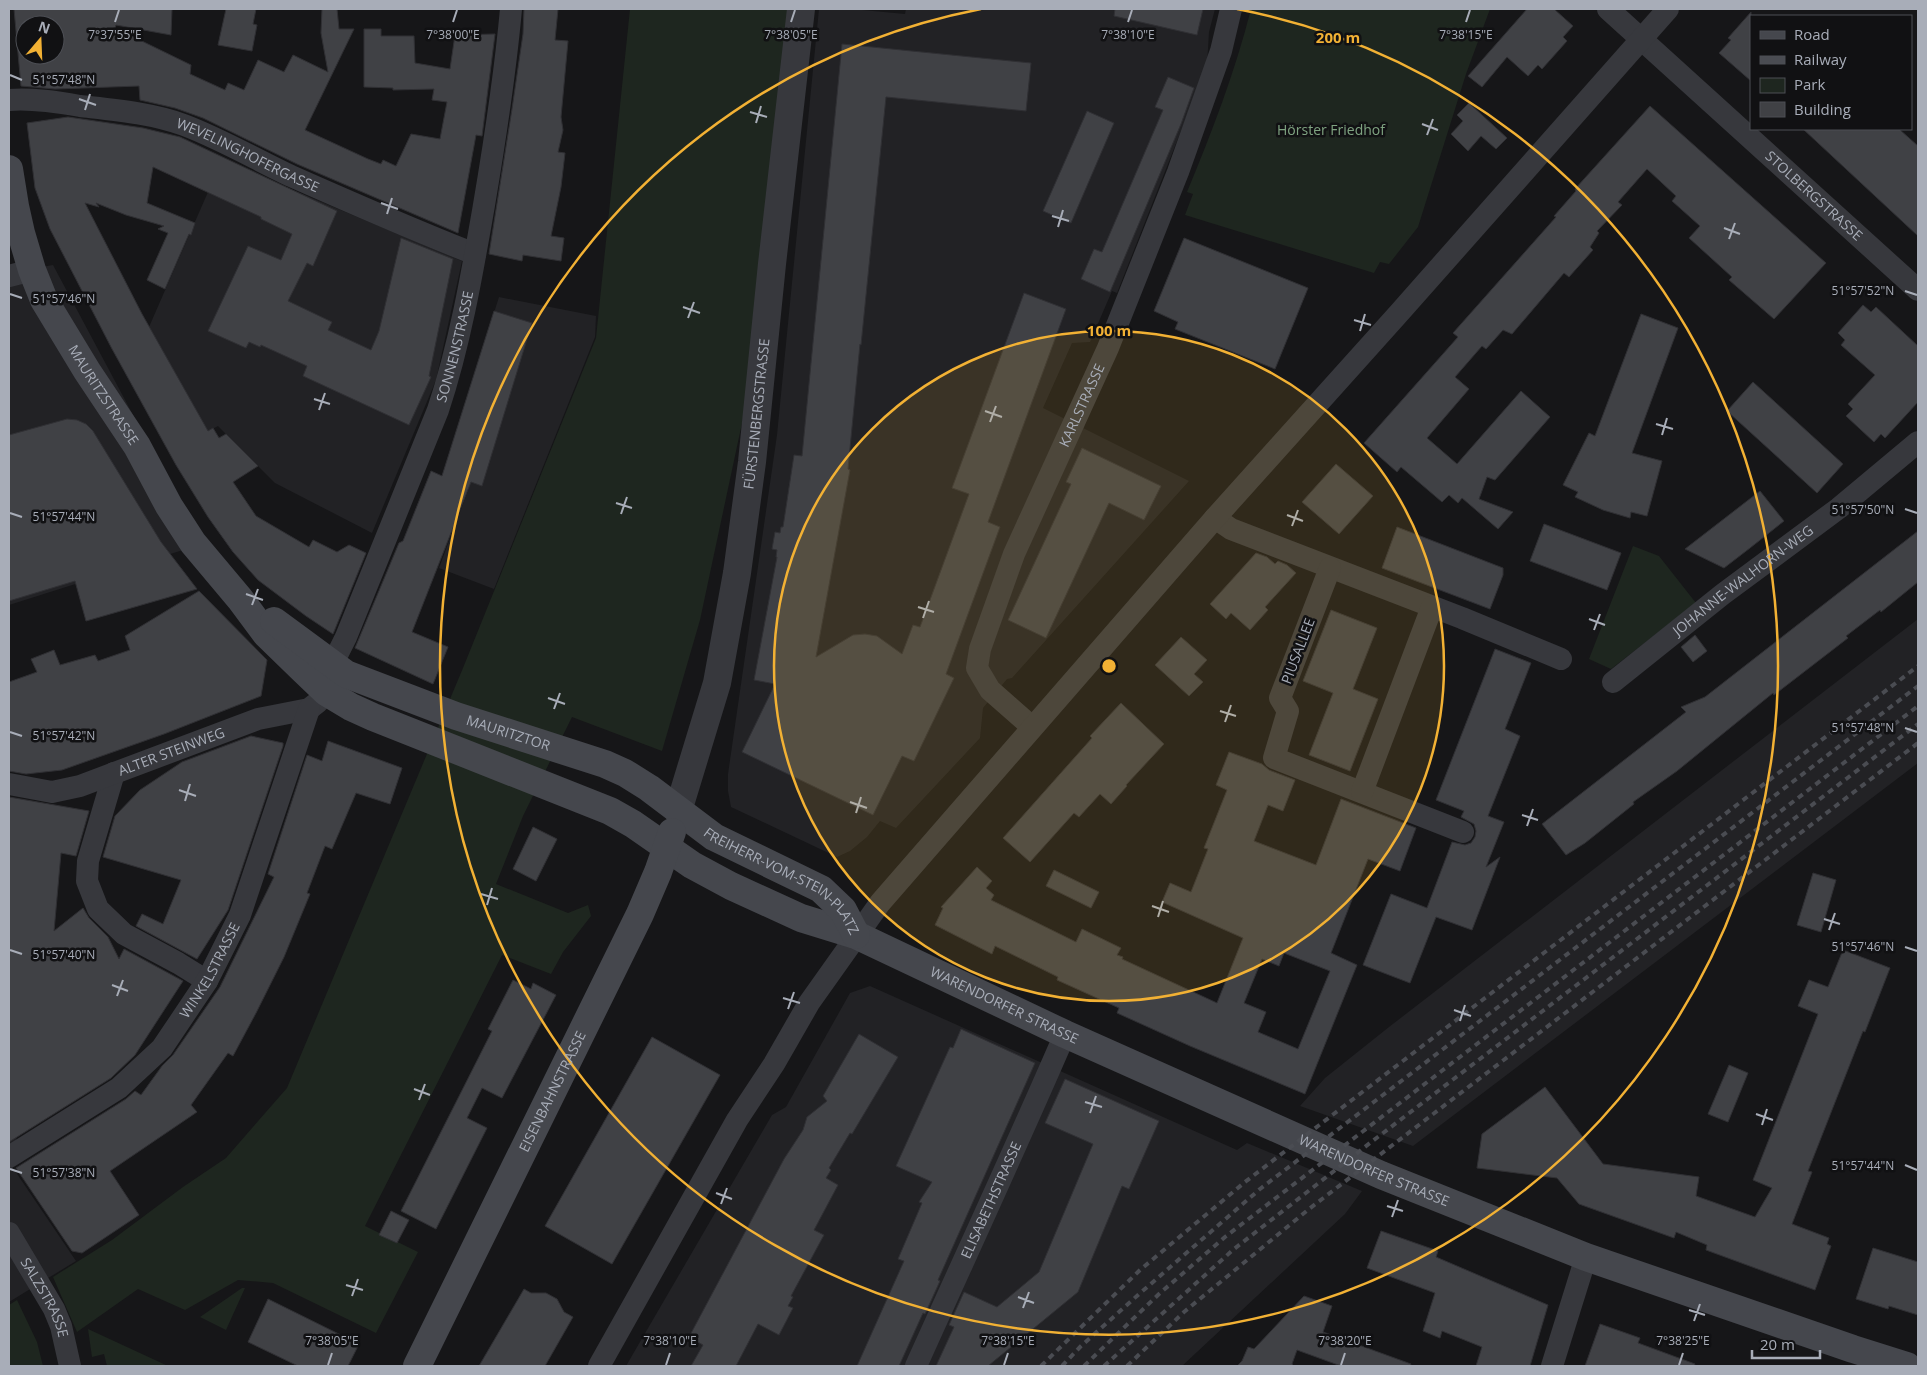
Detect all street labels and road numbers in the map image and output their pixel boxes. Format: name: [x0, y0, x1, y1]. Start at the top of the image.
street label: WEVELINGHOFERGASSE: [174, 113, 322, 196]
street label: STOLBERGSTRASSE: [1762, 146, 1867, 244]
street label: SONNENSTRASSE: [431, 289, 477, 404]
street label: FÜRSTENBERGSTRASSE: [738, 337, 773, 490]
street label: MAURITZSTRASSE: [64, 341, 144, 448]
street label: KARLSTRASSE: [1054, 361, 1109, 450]
street label: JOHANNE-WALHORN-WEG: [1667, 520, 1817, 641]
street label: PIUSALLEE: [1276, 615, 1319, 687]
street label: MAURITZTOR: [464, 710, 553, 755]
street label: ALTER STEINWEG: [115, 722, 227, 780]
street label: FREIHERR-VOM-STEIN-PLATZ: [700, 823, 864, 938]
street label: WINKELSTRASSE: [175, 919, 244, 1022]
street label: WARENDORFER STRASSE: [927, 962, 1082, 1048]
street label: EISENBAHNSTRASSE: [514, 1028, 590, 1155]
street label: WARENDORFER STRASSE: [1296, 1130, 1452, 1210]
street label: ELISABETHSTRASSE: [956, 1138, 1025, 1261]
street label: SALZSTRASSE: [17, 1254, 73, 1339]

